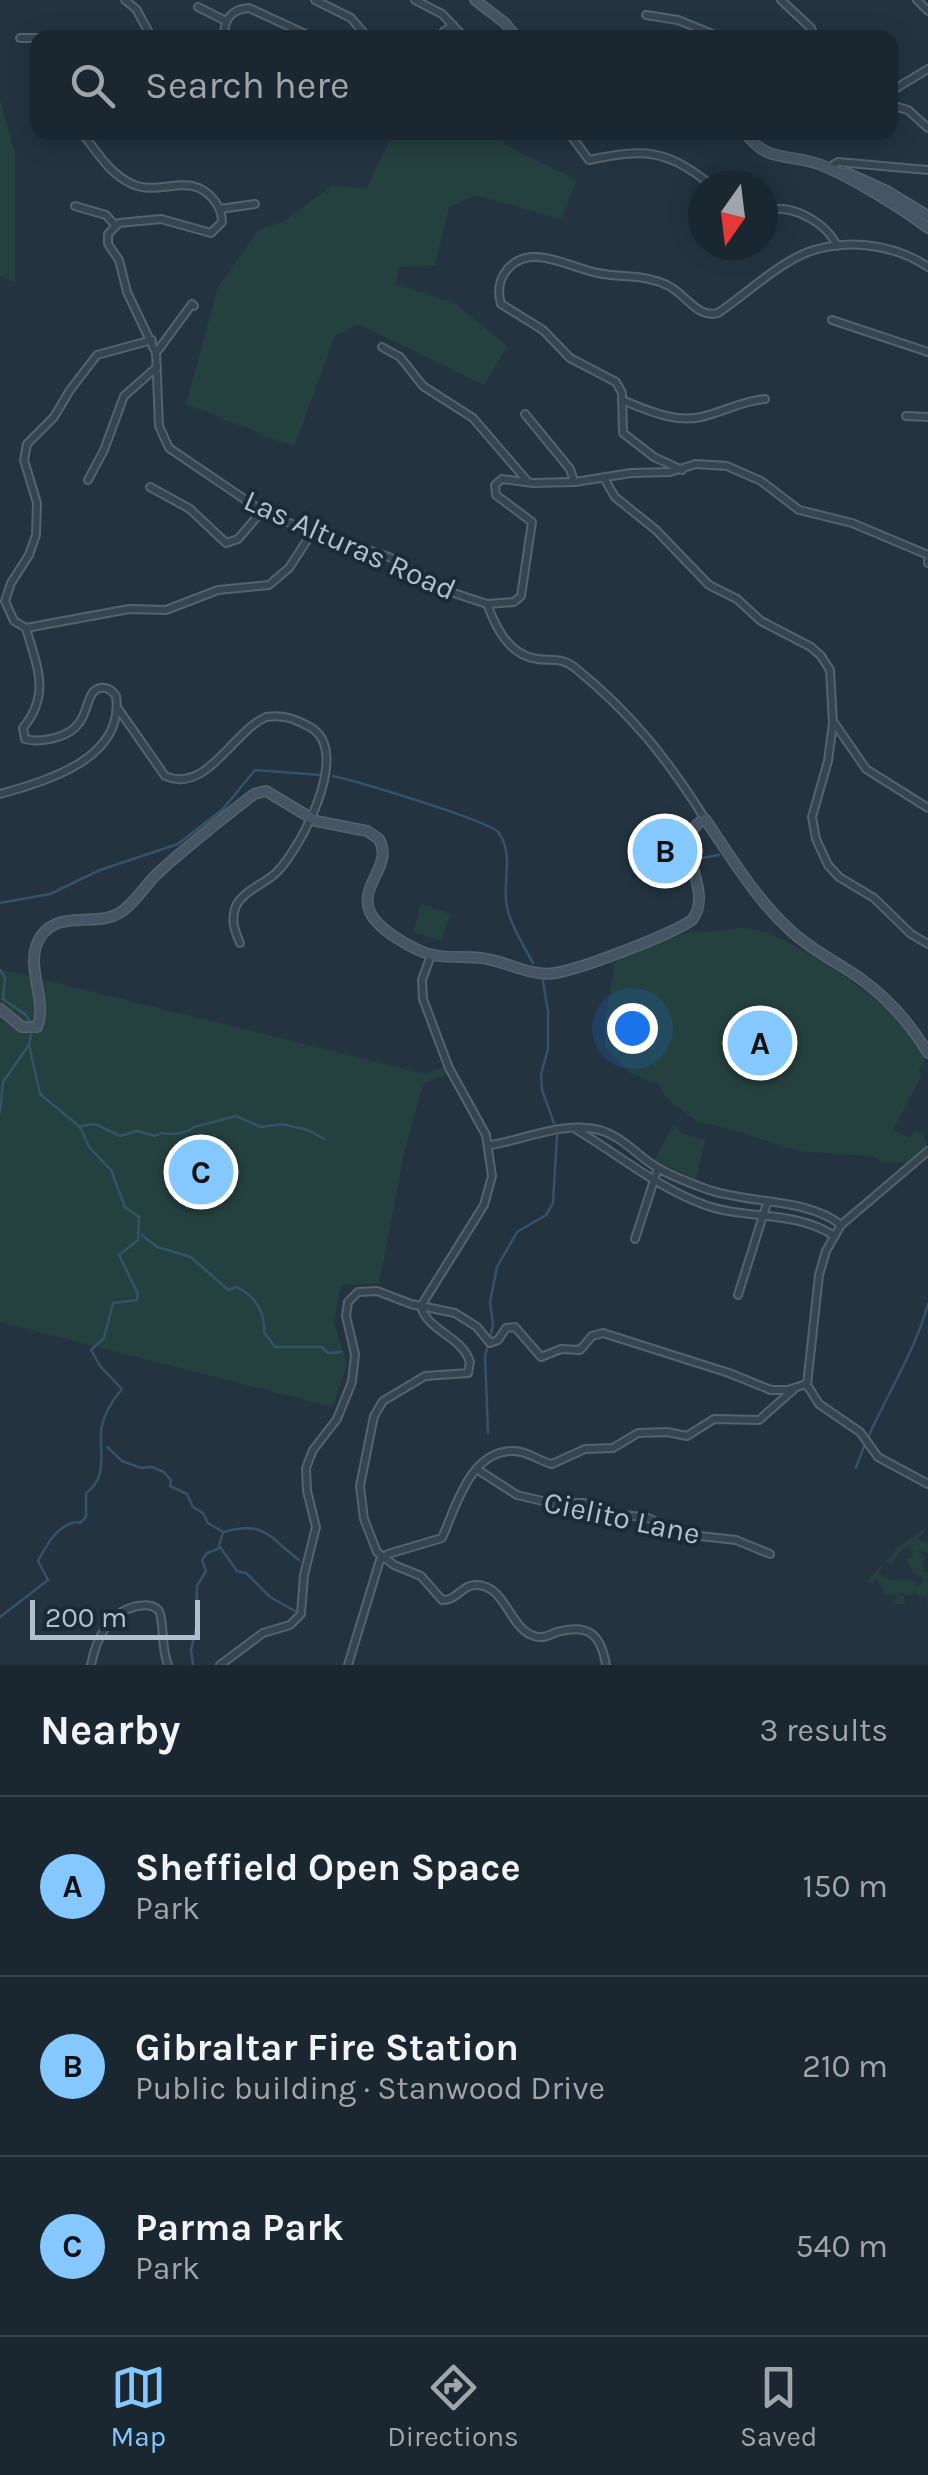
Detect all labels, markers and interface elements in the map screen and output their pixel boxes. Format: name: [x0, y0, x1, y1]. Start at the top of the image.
search box: [30, 30, 898, 140]
icon: search: [65, 58, 120, 113]
text: Search here: [145, 63, 349, 108]
north arrow: [688, 170, 778, 260]
street label: Las Alturas Road: [239, 482, 461, 608]
pin: B: [632, 814, 698, 888]
your location: [607, 1003, 658, 1054]
pin: A: [728, 1006, 792, 1080]
pin: C: [168, 1134, 234, 1210]
street label: Cielito Lane: [541, 1484, 703, 1552]
scale bar: [30, 1595, 200, 1640]
text: 200 m: [45, 1601, 127, 1634]
text: Nearby: [40, 1705, 180, 1755]
text: 3 results: [760, 1712, 888, 1749]
text: Sheffield Open Space: [135, 1845, 521, 1890]
text: A: [62, 1868, 83, 1905]
text: 150 m: [803, 1868, 888, 1905]
text: Park: [135, 1890, 200, 1927]
text: Gibraltar Fire Station: [135, 2025, 519, 2070]
text: B: [62, 2048, 83, 2085]
text: 210 m: [802, 2048, 888, 2085]
text: Public building · Stanwood Drive: [135, 2070, 605, 2107]
text: Parma Park: [135, 2205, 344, 2250]
text: C: [62, 2228, 83, 2265]
text: 540 m: [796, 2228, 888, 2265]
text: Park: [135, 2250, 200, 2287]
tab: Map: [111, 2360, 166, 2453]
tab: Directions: [387, 2360, 519, 2453]
tab: Saved: [740, 2360, 817, 2453]

